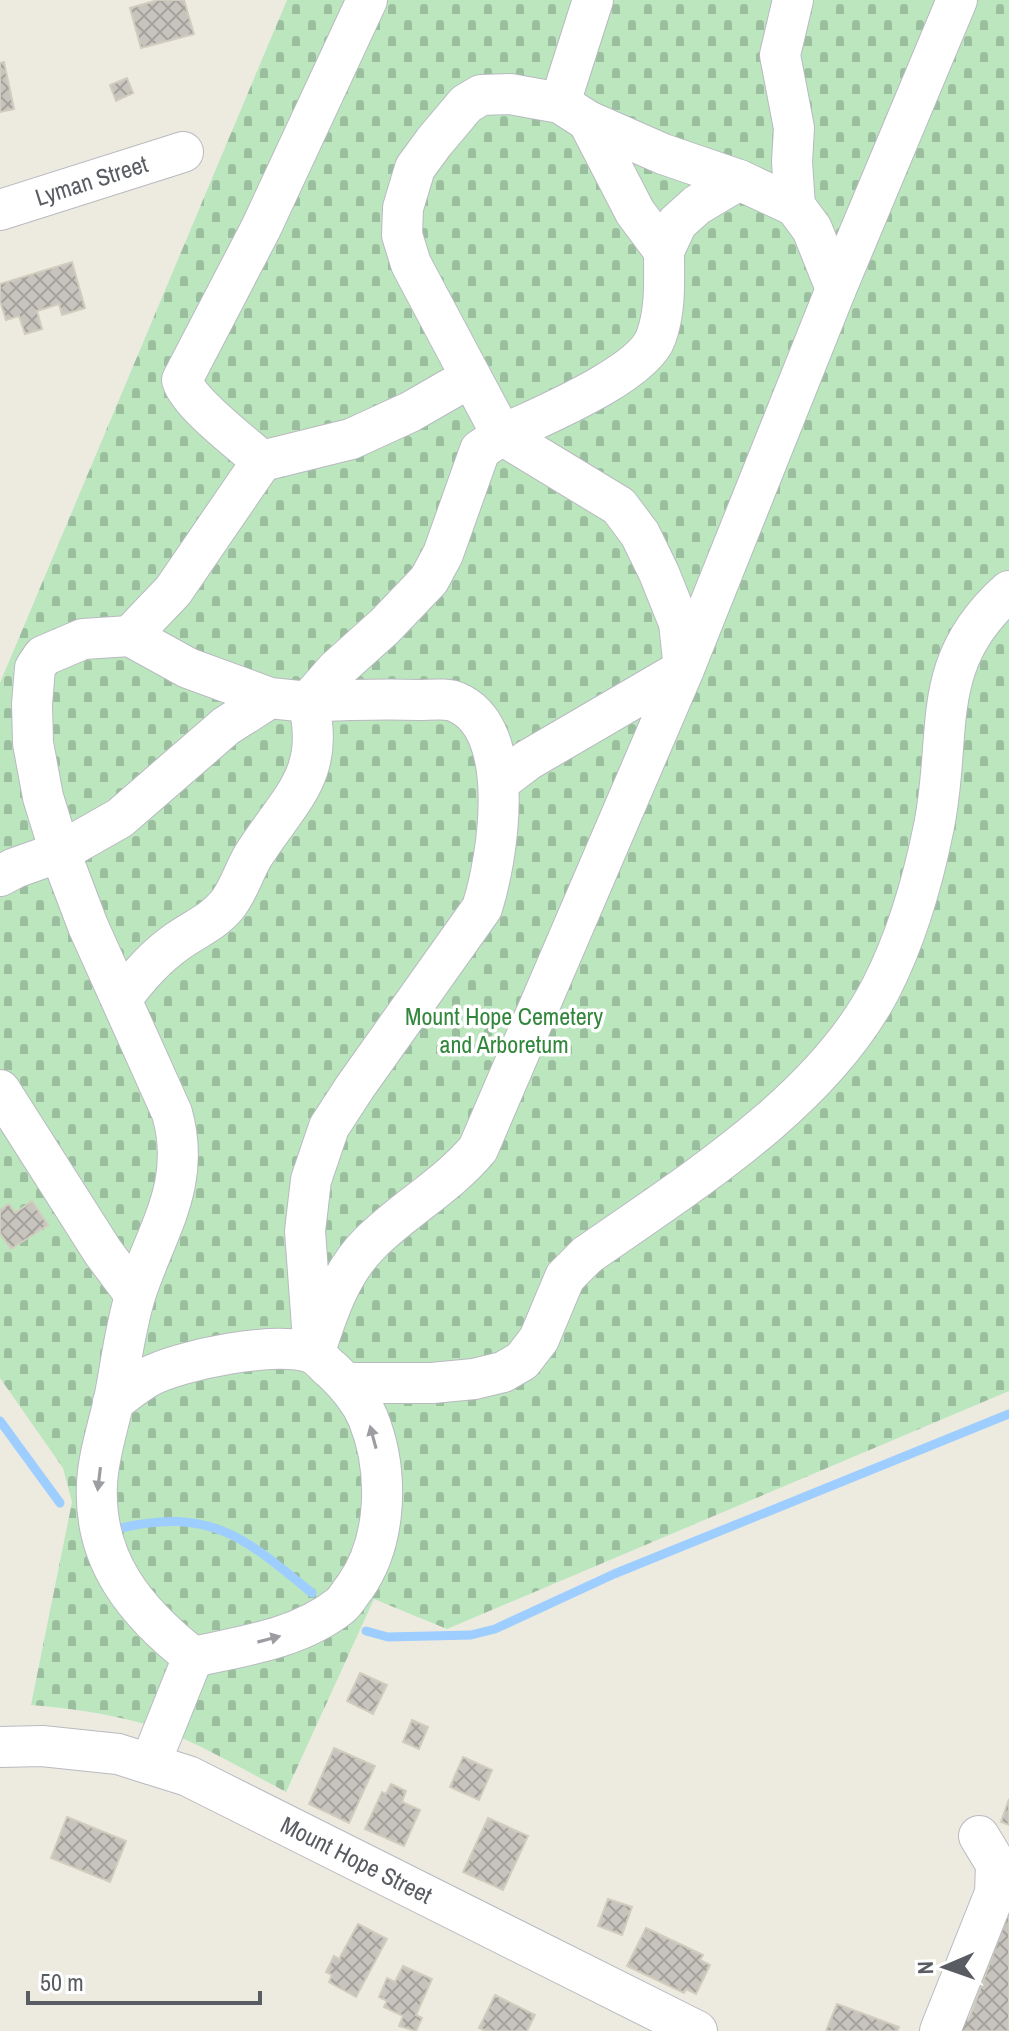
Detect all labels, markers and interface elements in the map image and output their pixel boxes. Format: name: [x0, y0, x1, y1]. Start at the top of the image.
street label: Lyman Street: [31, 147, 152, 213]
park label: Mount Hope Cemetery and Arboretum: [405, 1000, 603, 1060]
one-way arrow: [367, 1425, 379, 1450]
one-way arrow: [92, 1466, 105, 1491]
one-way arrow: [257, 1632, 281, 1645]
street label: Mount Hope Street: [276, 1808, 438, 1911]
north arrow: [905, 1927, 985, 2007]
scale bar: [28, 1955, 260, 2005]
text: N: [910, 1961, 940, 1975]
text: 50 m: [40, 1966, 84, 1998]

